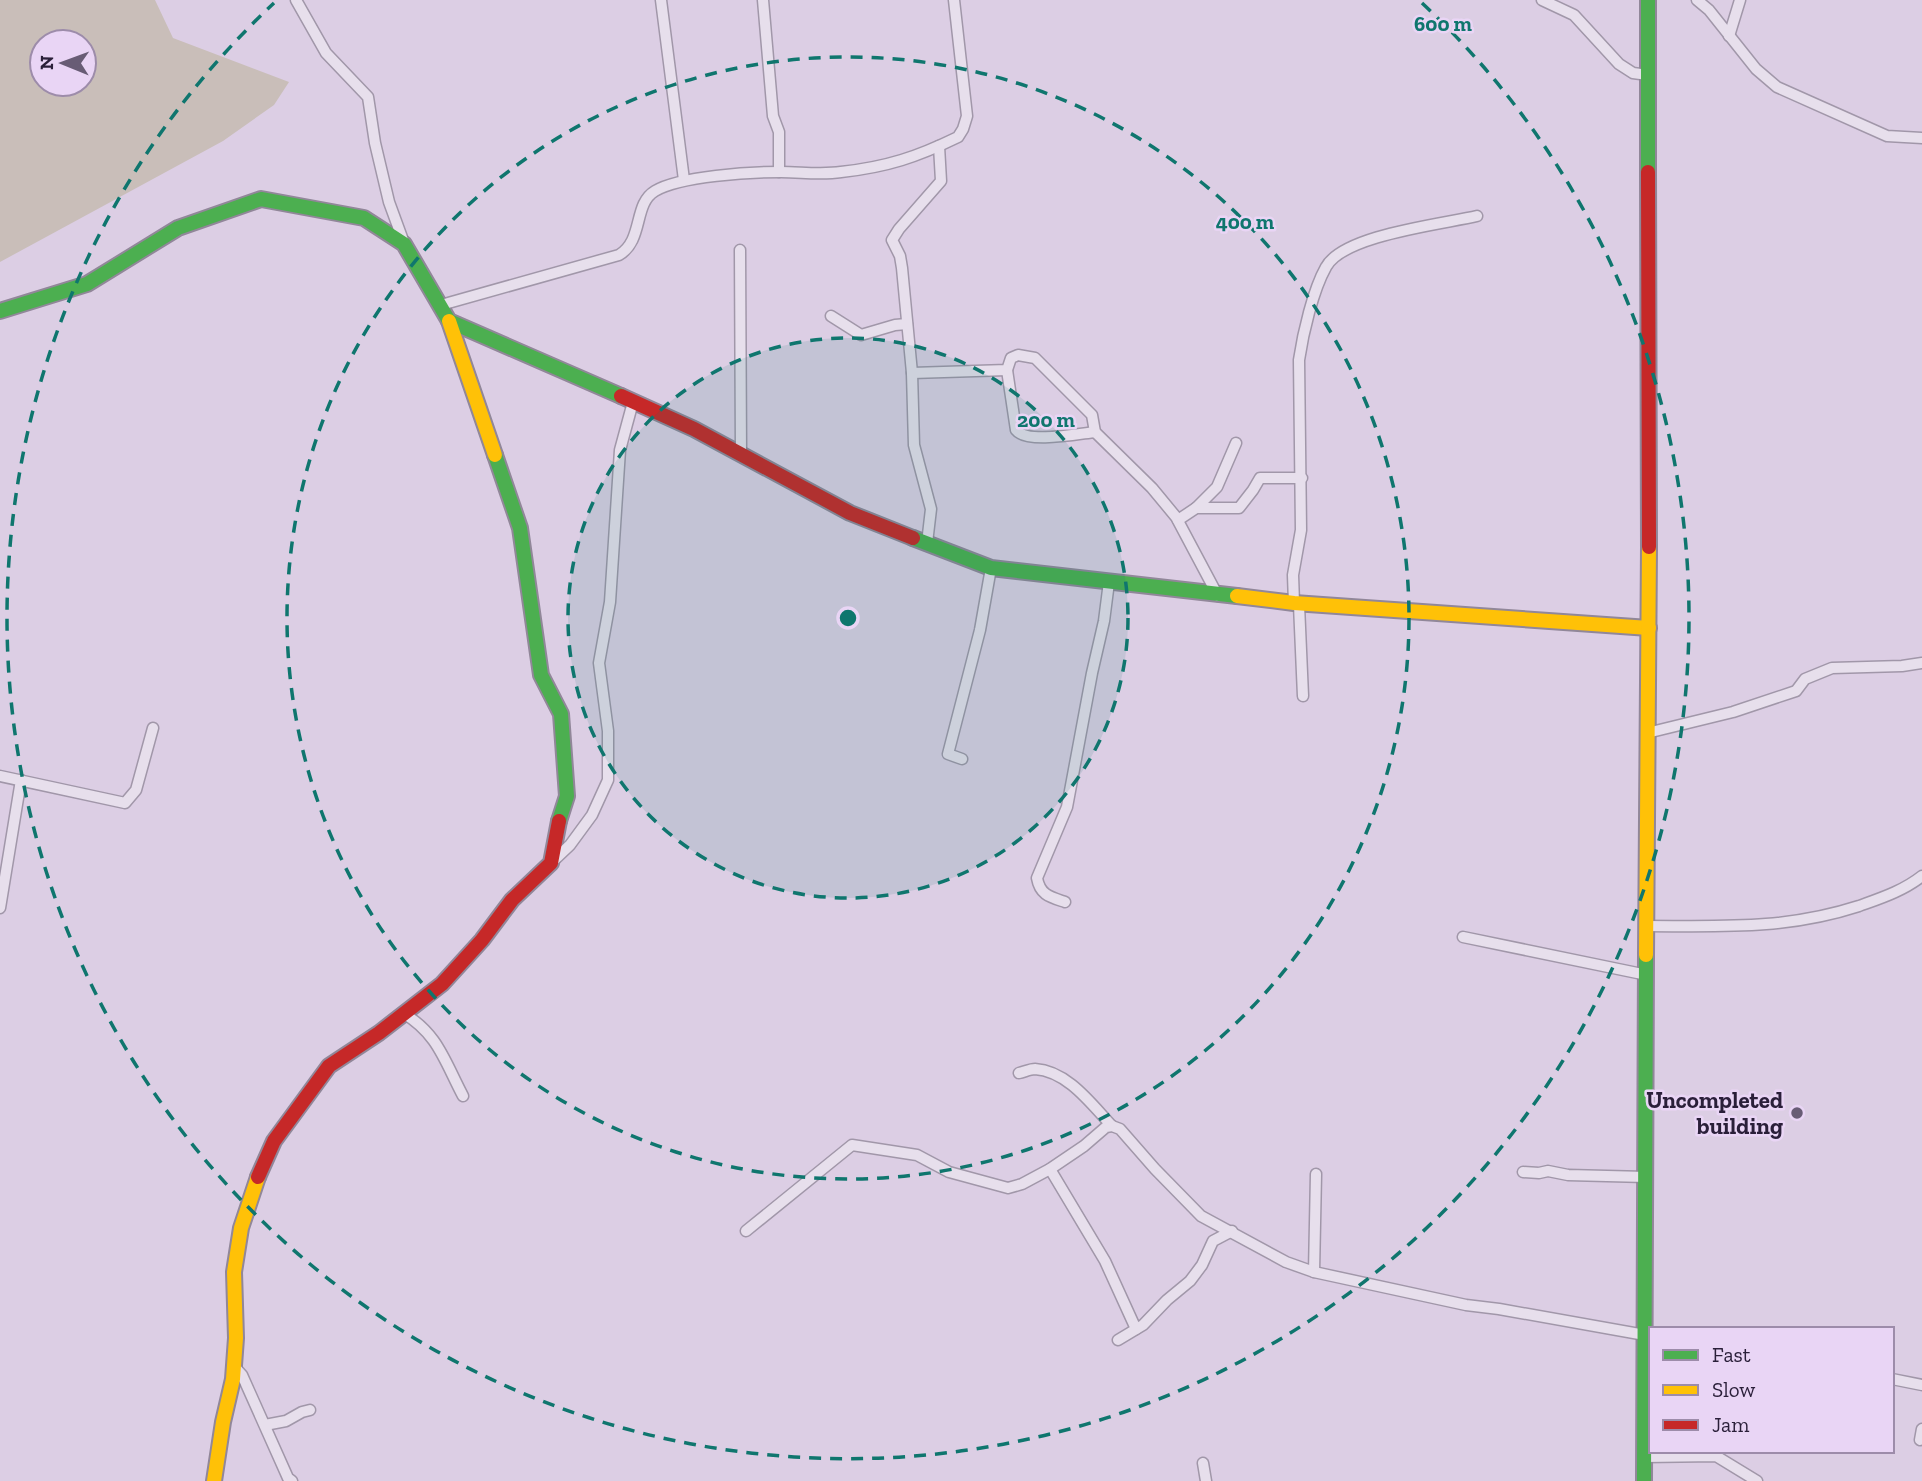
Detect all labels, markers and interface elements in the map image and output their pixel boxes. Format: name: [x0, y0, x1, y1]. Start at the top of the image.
text: 600 m: [1414, 11, 1472, 36]
north arrow: [28, 28, 98, 98]
text: N: [35, 55, 58, 70]
text: 400 m: [1216, 209, 1275, 234]
text: 200 m: [1017, 407, 1075, 432]
centre of rings: [836, 606, 860, 630]
place label: Uncompleted building: [1646, 1086, 1783, 1140]
marker: Uncompleted building: [1789, 1105, 1805, 1121]
legend: [1649, 1327, 1894, 1453]
text: Fast: [1712, 1342, 1751, 1367]
text: Slow: [1712, 1377, 1755, 1402]
text: Jam: [1712, 1412, 1749, 1437]

